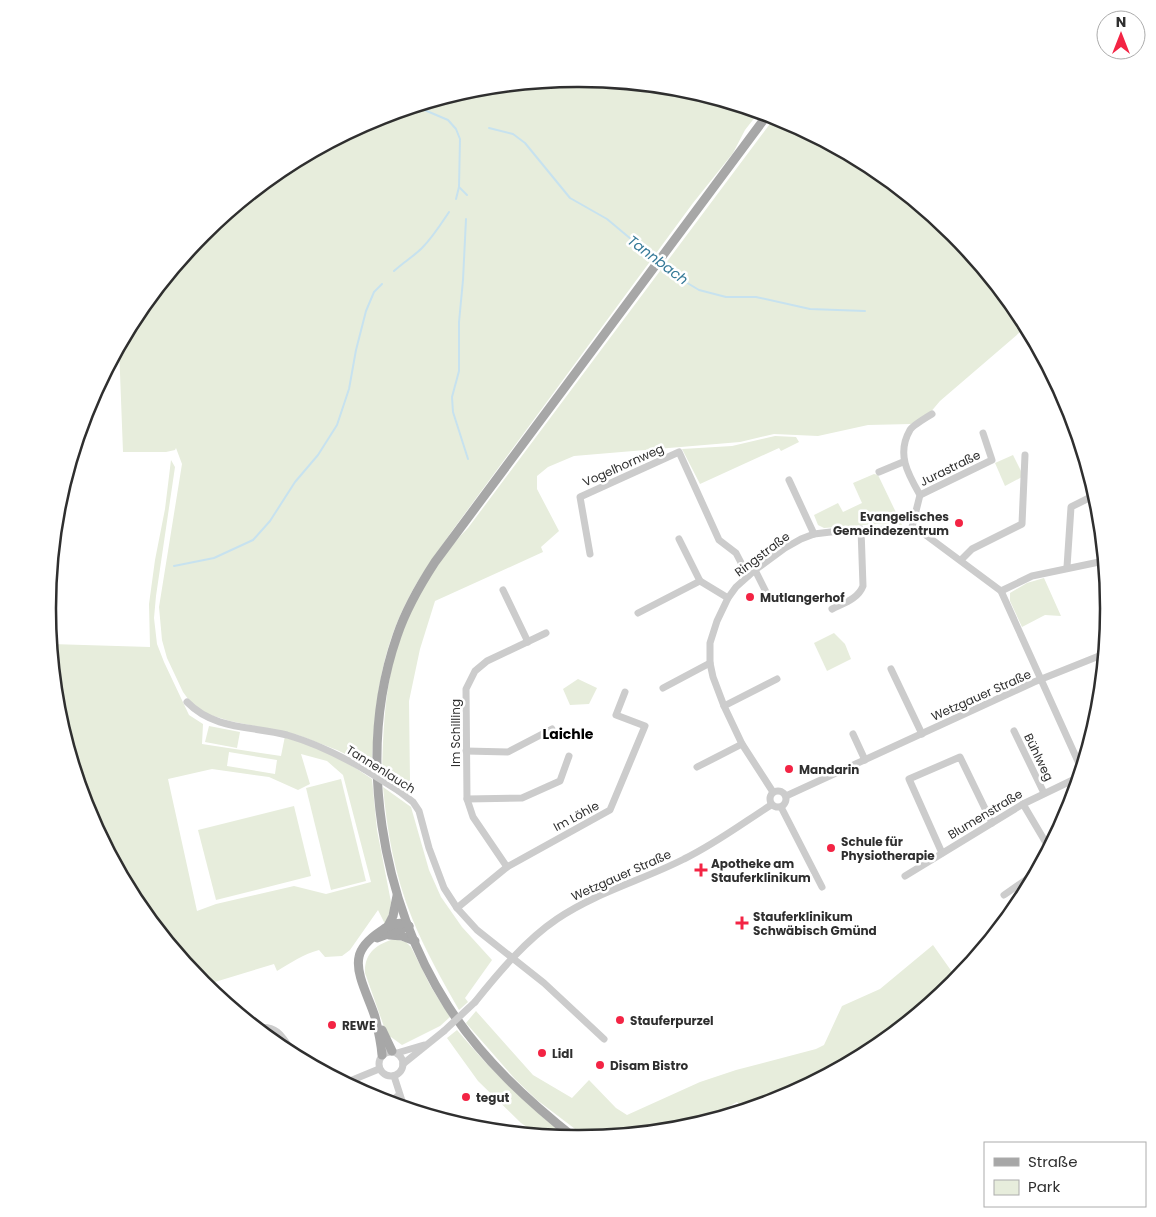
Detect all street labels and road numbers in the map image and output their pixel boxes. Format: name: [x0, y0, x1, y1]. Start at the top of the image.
street label: Vogelhornweg: [580, 439, 666, 491]
street label: Jurastraße: [917, 446, 983, 490]
street label: Ringstraße: [731, 528, 793, 580]
street label: Wetzgauer Straße: [928, 665, 1034, 725]
street label: Im Schilling: [447, 699, 464, 767]
street label: Bühlweg: [1020, 730, 1058, 784]
street label: Tannenlauch: [343, 741, 419, 797]
street label: Blumenstraße: [944, 785, 1026, 843]
street label: Im Löhle: [550, 797, 602, 835]
street label: Wetzgauer Straße: [568, 845, 674, 905]

